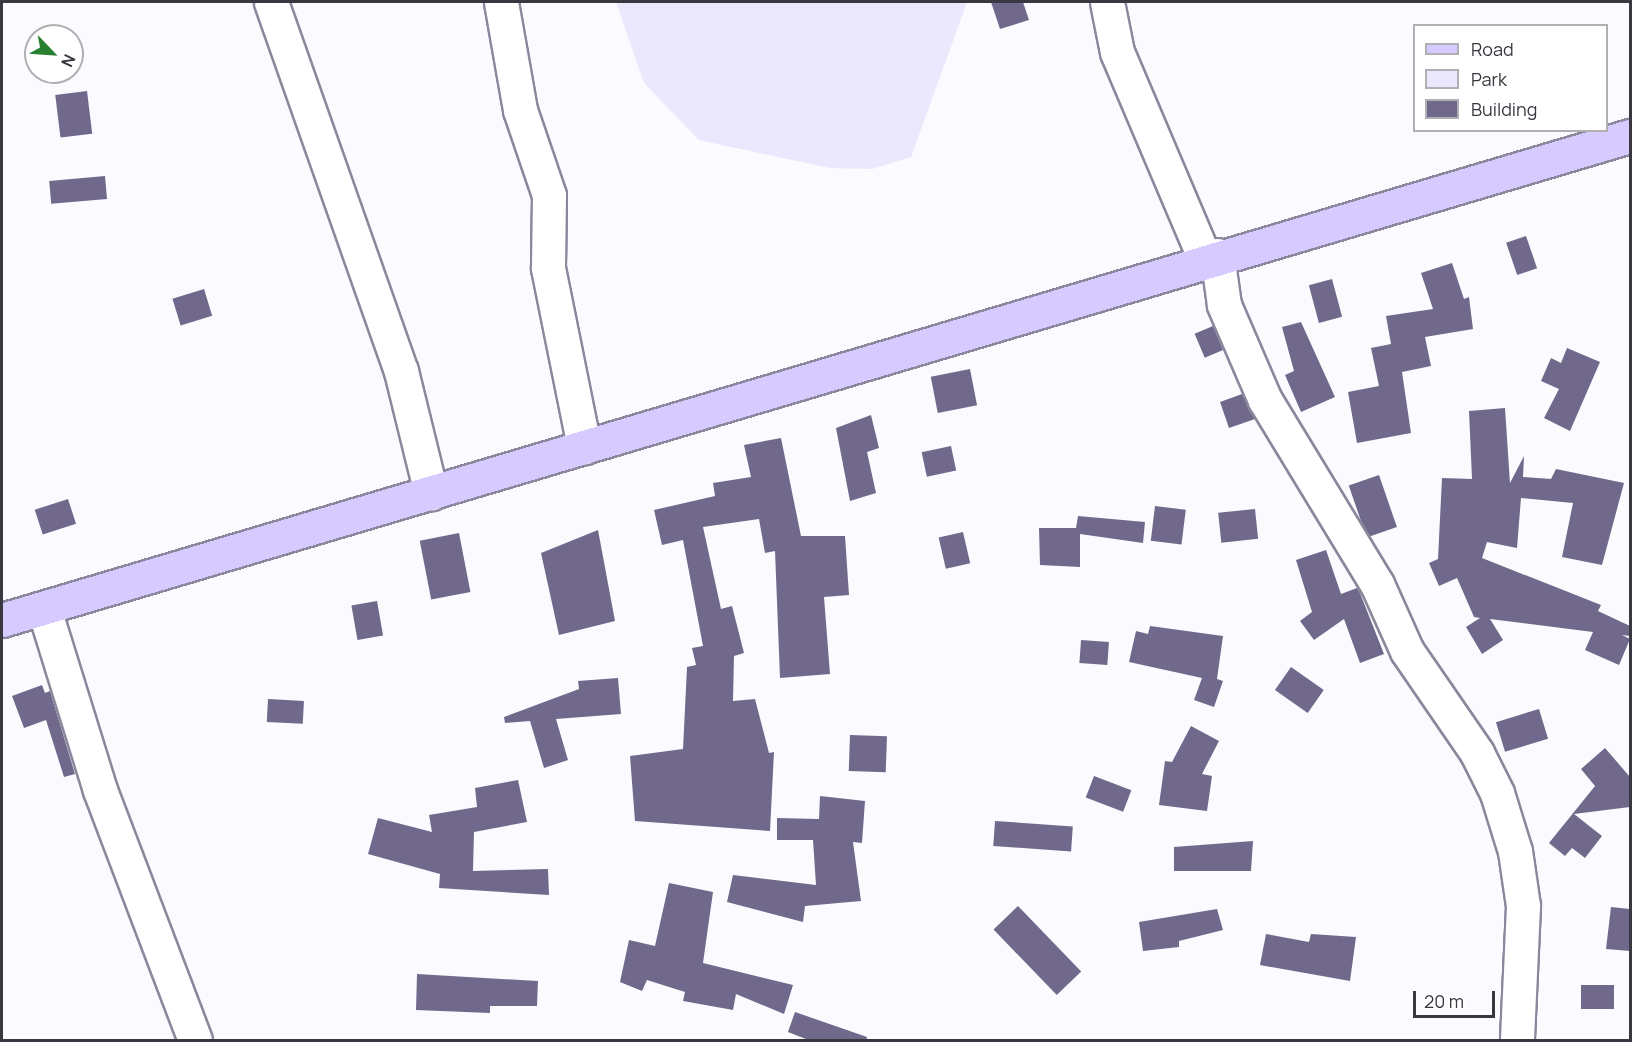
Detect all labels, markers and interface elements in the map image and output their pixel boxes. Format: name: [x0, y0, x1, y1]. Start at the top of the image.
north arrow: [24, 24, 84, 84]
legend: [1413, 24, 1608, 132]
text: Road: [1471, 37, 1514, 61]
text: N: [56, 51, 81, 71]
text: Park: [1471, 67, 1507, 91]
text: Building: [1471, 97, 1537, 121]
scale bar: [1416, 979, 1498, 1017]
text: 20 m: [1424, 989, 1464, 1013]

